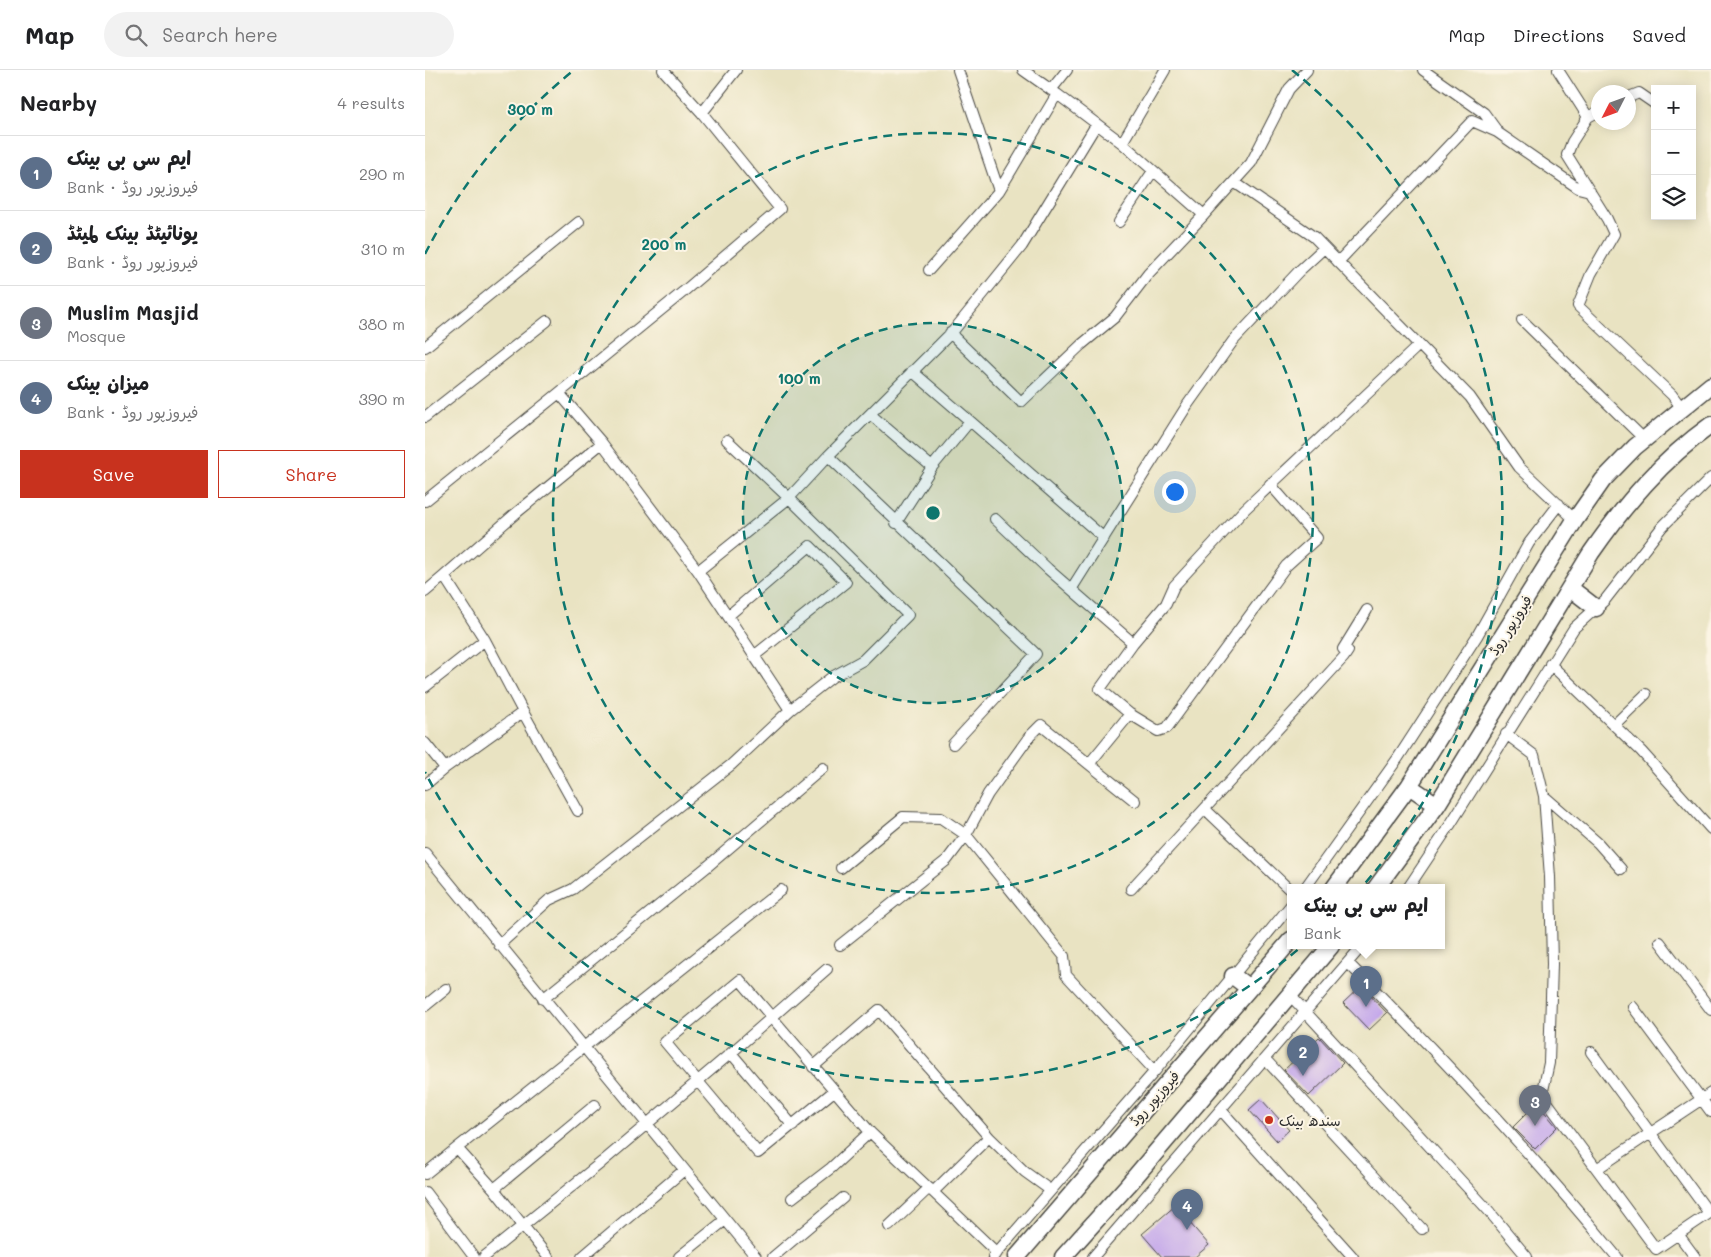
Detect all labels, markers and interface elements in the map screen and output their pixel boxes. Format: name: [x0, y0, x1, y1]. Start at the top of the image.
search box: [104, 12, 454, 57]
text: Map: [25, 19, 74, 50]
icon: search: [122, 21, 150, 49]
text: Search here: [162, 22, 278, 47]
text: Map: [1448, 23, 1485, 47]
text: Directions: [1513, 23, 1605, 47]
text: Saved: [1633, 23, 1686, 47]
north arrow: [1591, 85, 1636, 130]
map controls: [1651, 85, 1696, 220]
button: +: [1651, 85, 1696, 130]
text: Nearby: [20, 89, 97, 116]
text: 4 results: [337, 92, 405, 113]
text: 300 m: [507, 99, 553, 119]
button: −: [1651, 130, 1696, 175]
text: ایم سی بی بینک: [67, 145, 191, 170]
text: 1: [32, 163, 40, 184]
text: 290 m: [359, 163, 405, 184]
button: layers: [1651, 175, 1696, 220]
text: Bank · فیروزپور روڈ: [67, 176, 198, 197]
text: یونائیٹڈ بینک لمیٹڈ: [67, 220, 198, 245]
text: 200 m: [642, 234, 687, 254]
text: 2: [32, 238, 40, 259]
text: 310 m: [361, 238, 405, 259]
text: Bank · فیروزپور روڈ: [67, 251, 198, 272]
text: Muslim Masjid: [67, 300, 199, 325]
text: 3: [31, 313, 41, 334]
text: 380 m: [358, 313, 405, 334]
text: Mosque: [67, 325, 126, 346]
text: 100 m: [777, 368, 821, 388]
text: میزان بینک: [67, 370, 149, 395]
text: 4: [31, 388, 41, 409]
text: 390 m: [358, 388, 405, 409]
text: Bank · فیروزپور روڈ: [67, 401, 198, 422]
button: Save: [20, 450, 208, 498]
button: Share: [218, 450, 405, 498]
your location: [1162, 479, 1188, 505]
centre of rings: [924, 504, 942, 522]
street label: فیروزپور روڈ: [1484, 591, 1537, 659]
popup: [1287, 884, 1445, 949]
text: ایم سی بی بینک: [1304, 892, 1428, 917]
text: Bank: [1304, 922, 1341, 943]
pin: 1: [1350, 966, 1382, 1007]
pin: 2: [1287, 1035, 1319, 1076]
street label: فیروزپور روڈ: [1125, 1066, 1184, 1130]
pin: 3: [1519, 1085, 1551, 1126]
place label: سندھ بینک: [1279, 1111, 1341, 1130]
marker: سندھ بینک: [1263, 1114, 1275, 1126]
pin: 4: [1171, 1189, 1203, 1230]

